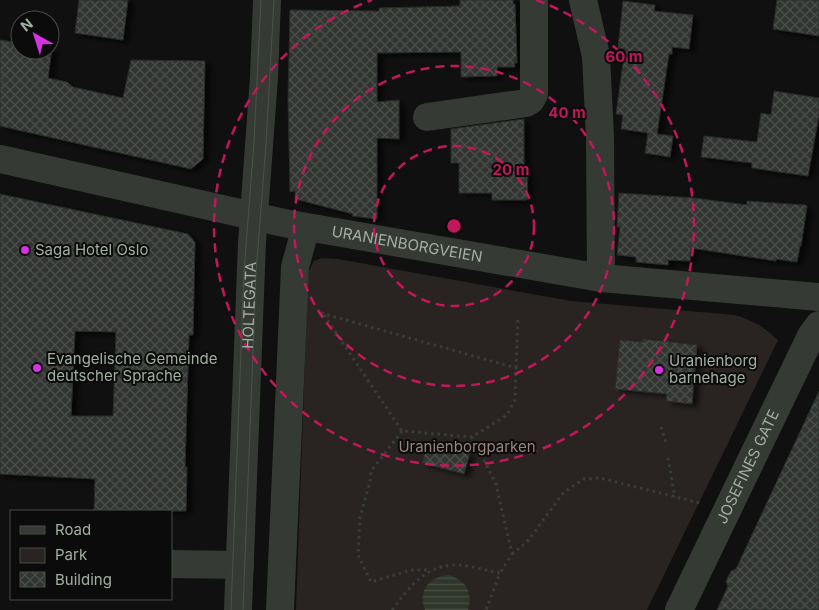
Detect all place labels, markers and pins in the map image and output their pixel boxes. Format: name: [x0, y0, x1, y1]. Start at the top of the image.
centre of rings: [445, 217, 463, 235]
place label: Saga Hotel Oslo: [35, 240, 148, 259]
marker: Saga Hotel Oslo: [19, 244, 31, 256]
place label: Evangelische Gemeinde deutscher Sprache: [47, 349, 217, 385]
place label: Uranienborg barnehage: [669, 351, 757, 387]
marker: Evangelische Gemeinde deutscher Sprache: [31, 362, 43, 374]
marker: Uranienborg barnehage: [653, 364, 665, 376]

